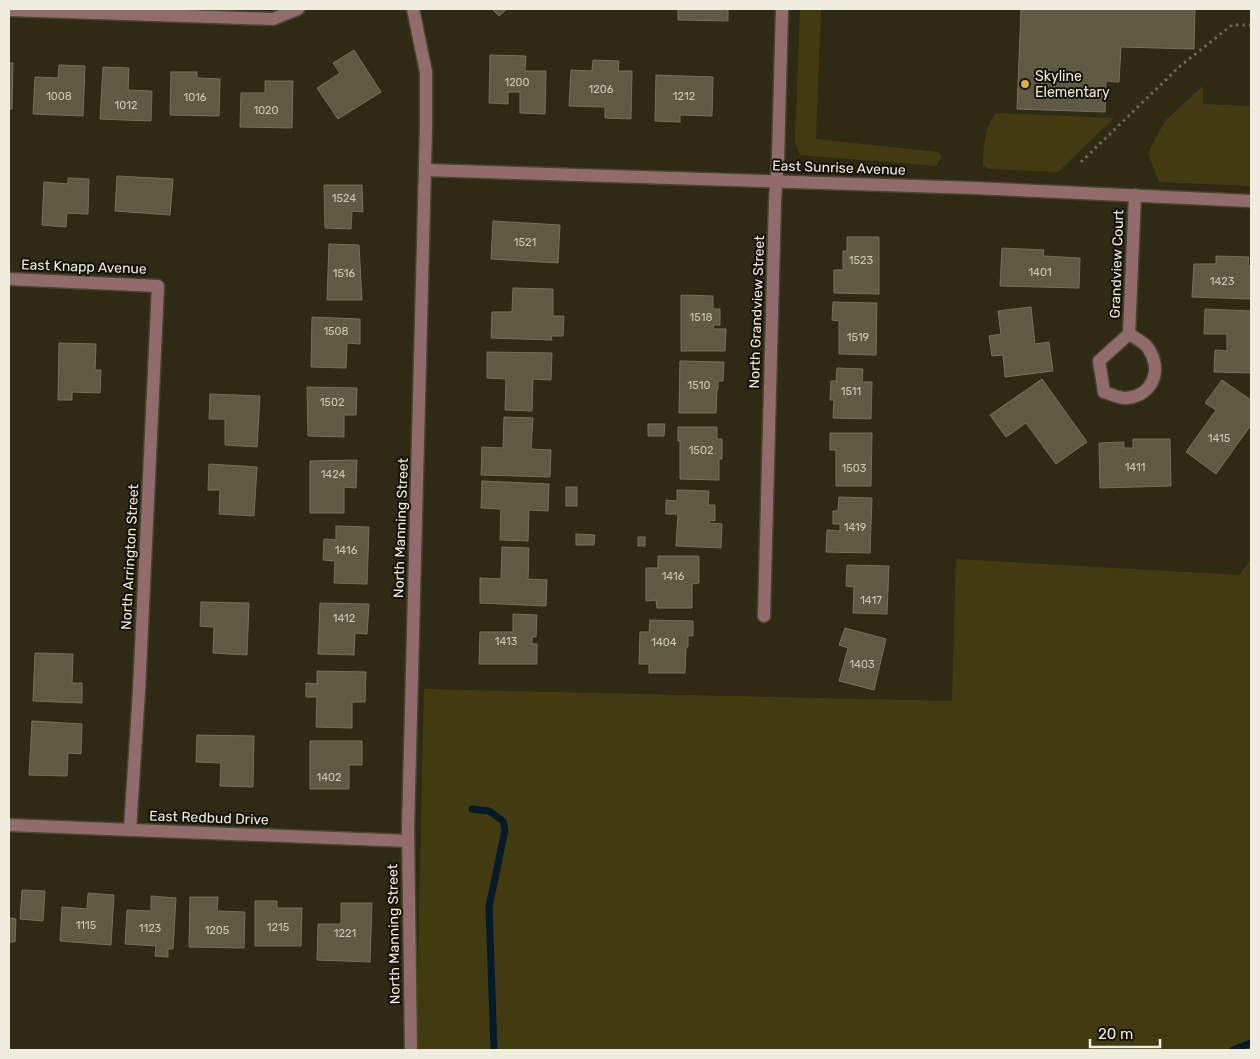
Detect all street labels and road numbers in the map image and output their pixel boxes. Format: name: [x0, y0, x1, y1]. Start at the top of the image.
street label: East Sunrise Avenue: [772, 157, 906, 179]
street label: Grandview Court: [1107, 209, 1127, 319]
street label: North Grandview Street: [746, 235, 768, 389]
street label: East Knapp Avenue: [21, 256, 147, 278]
street label: North Manning Street: [390, 457, 412, 598]
street label: North Arrington Street: [118, 483, 142, 630]
street label: East Redbud Drive: [149, 807, 269, 829]
street label: North Manning Street: [384, 863, 404, 1004]

